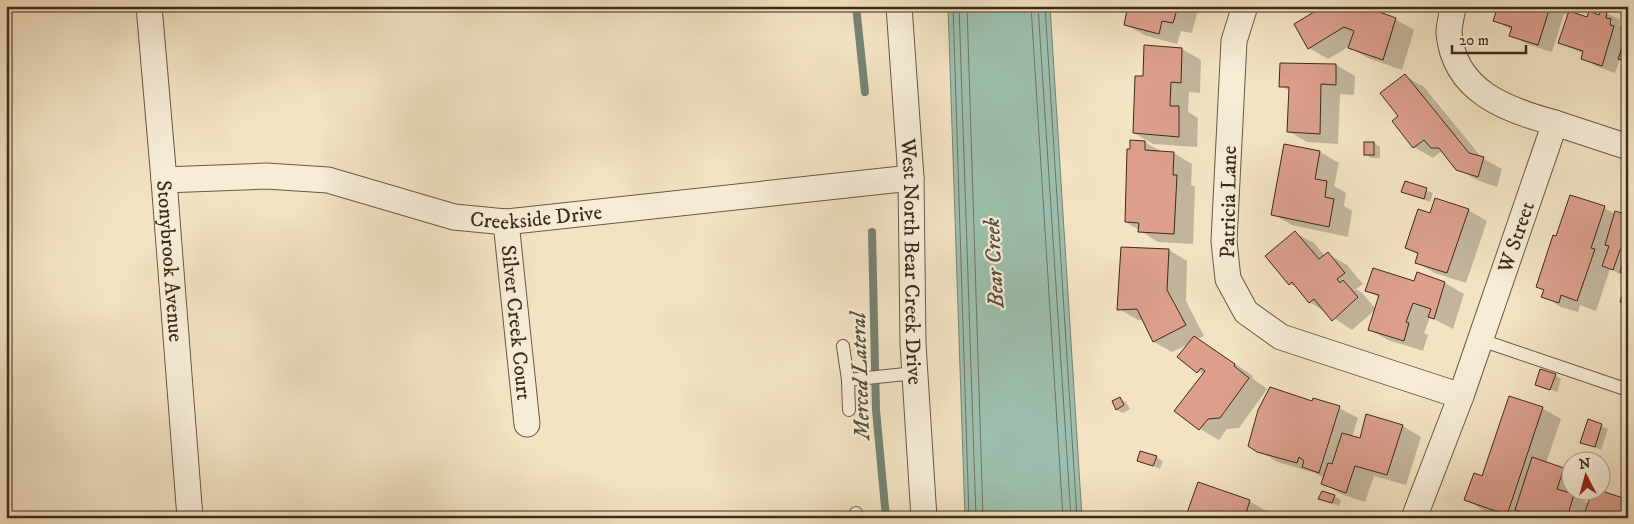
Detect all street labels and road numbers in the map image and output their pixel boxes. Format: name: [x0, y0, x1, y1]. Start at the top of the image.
street label: West North Bear Creek Drive: [894, 137, 928, 386]
street label: Patricia Lane: [1215, 145, 1243, 259]
street label: Stonybrook Avenue: [150, 179, 188, 343]
street label: W Street: [1492, 198, 1541, 277]
street label: Creekside Drive: [469, 200, 604, 236]
street label: Silver Creek Court: [494, 244, 536, 402]

